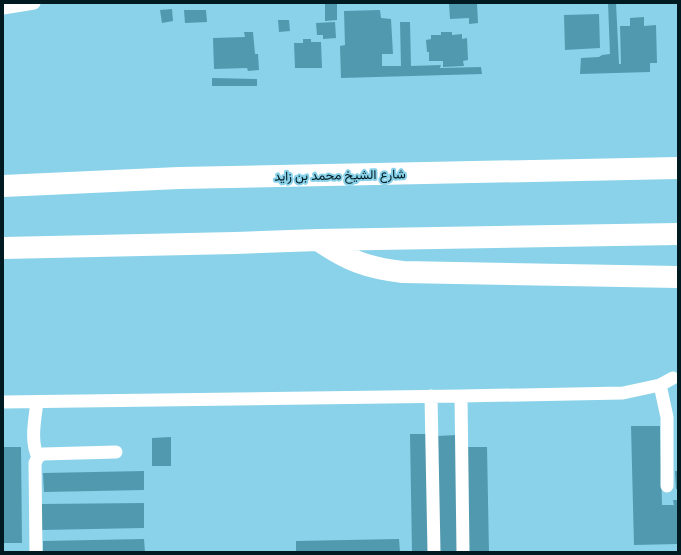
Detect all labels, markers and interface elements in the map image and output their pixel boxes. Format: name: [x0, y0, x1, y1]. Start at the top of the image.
street label: شارع الشيخ محمد بن زايد: [274, 166, 406, 186]

